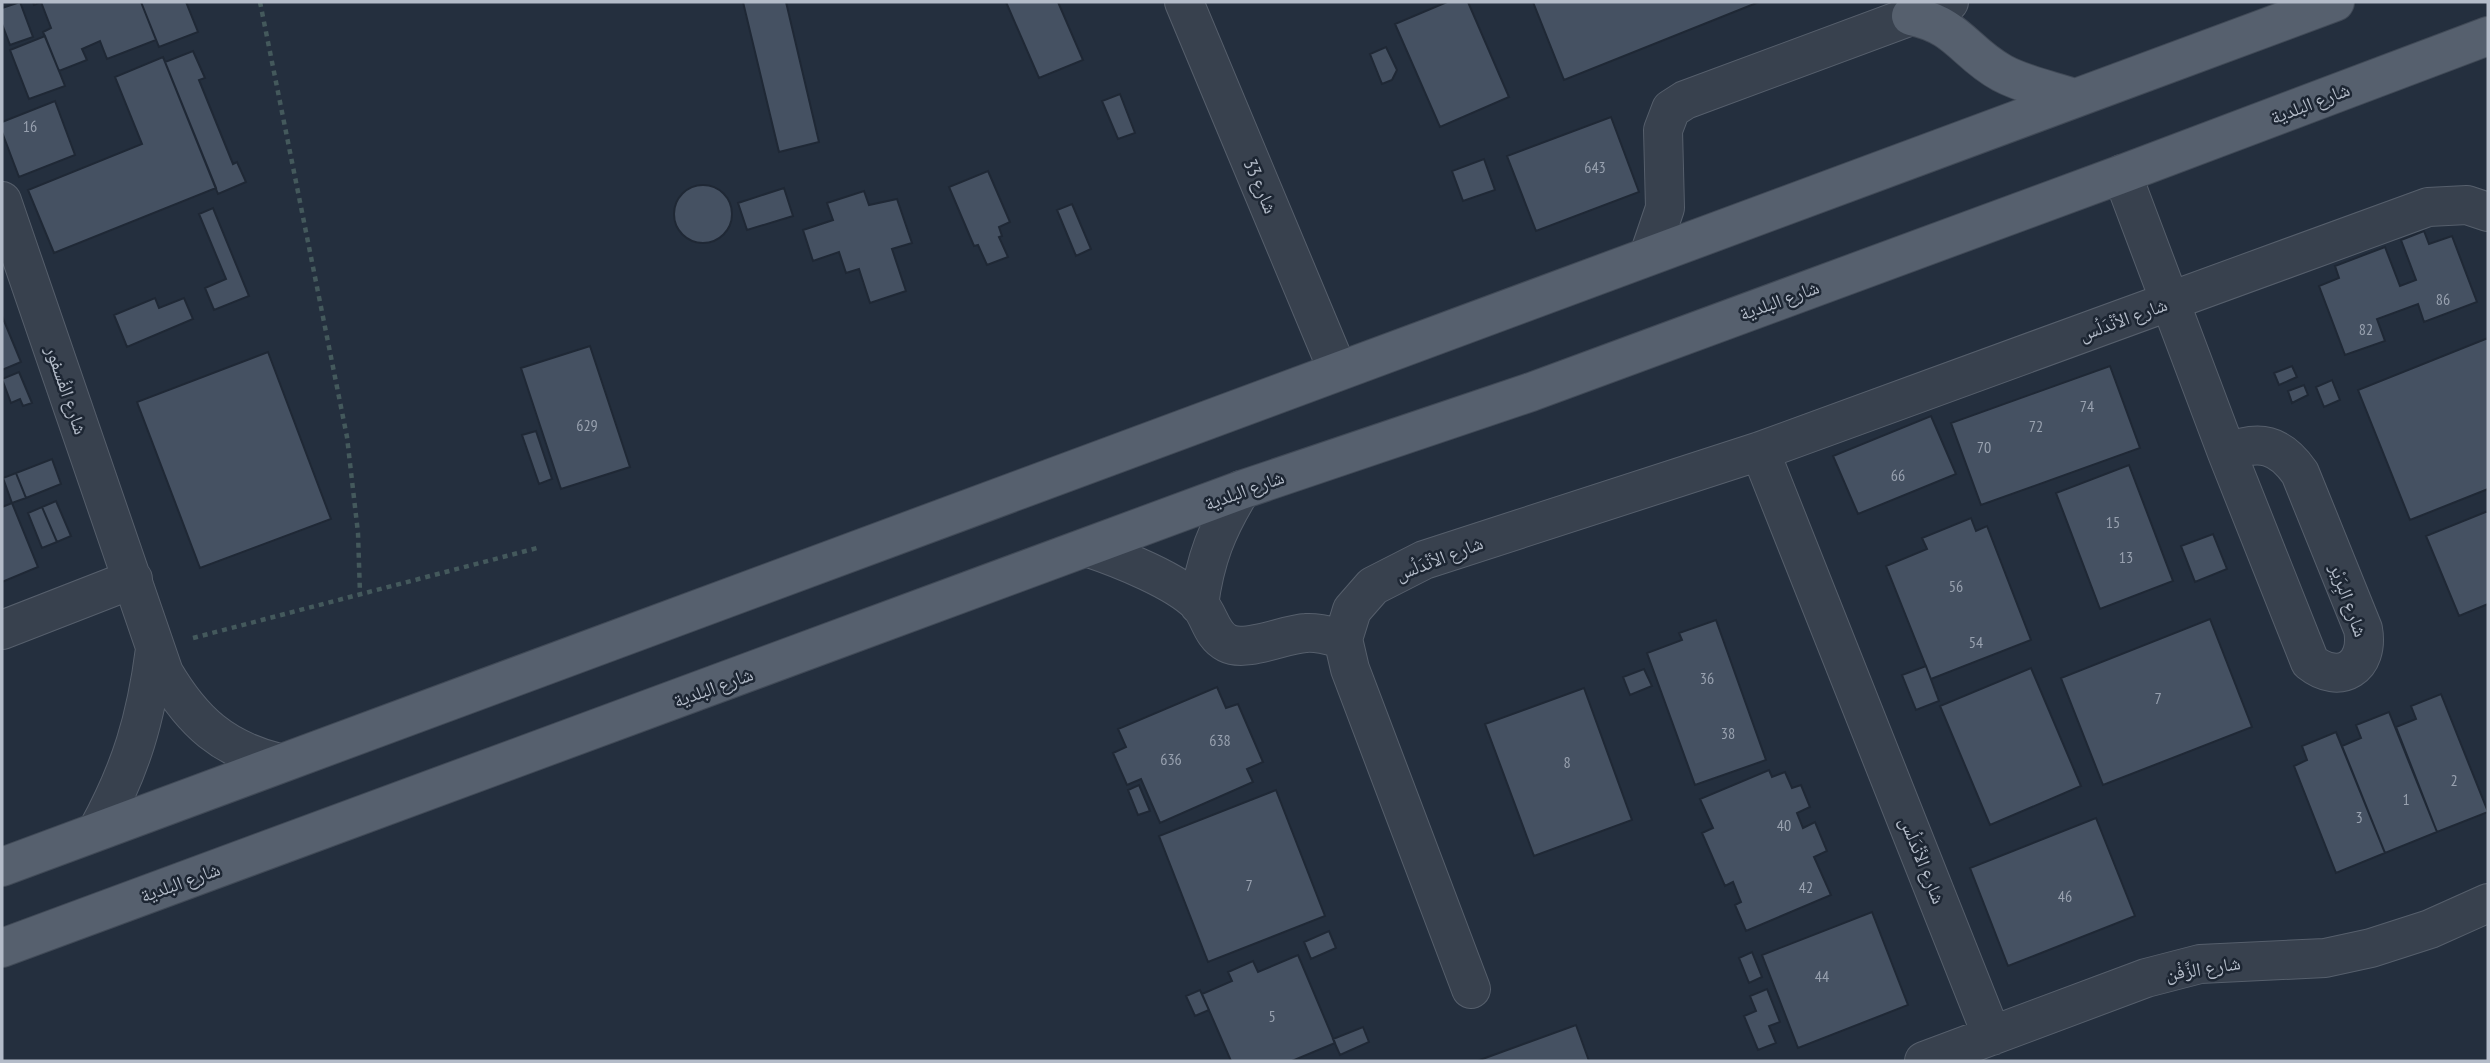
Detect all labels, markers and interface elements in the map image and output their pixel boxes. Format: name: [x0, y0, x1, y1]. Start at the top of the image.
street label: شارع البلدية: [2267, 77, 2353, 129]
house number: 16: [23, 116, 37, 136]
street label: شارع 33: [1239, 155, 1283, 217]
house number: 643: [1584, 157, 1606, 177]
street label: شارع البلدية: [1736, 275, 1822, 325]
house number: 86: [2436, 289, 2450, 309]
street label: شارع الأنْدَلُس: [2076, 292, 2170, 346]
house number: 82: [2359, 319, 2373, 339]
street label: شارع الفُسفور: [40, 342, 93, 438]
house number: 74: [2080, 396, 2094, 416]
house number: 629: [576, 415, 598, 435]
house number: 72: [2029, 416, 2043, 436]
house number: 70: [1977, 437, 1991, 457]
street label: شارع البلدية: [1201, 465, 1287, 515]
house number: 66: [1891, 465, 1905, 485]
house number: 15: [2106, 512, 2120, 532]
street label: شارع الأنْدَلُس: [1392, 530, 1486, 586]
house number: 13: [2119, 547, 2133, 567]
street label: شارع البِرَيْر: [2322, 559, 2373, 641]
house number: 56: [1949, 576, 1963, 596]
house number: 54: [1969, 632, 1983, 652]
street label: شارع البلدية: [670, 662, 756, 712]
house number: 36: [1700, 668, 1714, 688]
house number: 7: [2154, 688, 2162, 708]
house number: 38: [1721, 723, 1735, 743]
house number: 638: [1209, 730, 1231, 750]
house number: 636: [1160, 749, 1182, 769]
house number: 8: [1563, 752, 1571, 772]
house number: 2: [2450, 770, 2458, 790]
house number: 1: [2402, 789, 2410, 809]
house number: 3: [2355, 807, 2363, 827]
street label: شارع الأنْدَلُس: [1895, 813, 1951, 907]
house number: 40: [1777, 815, 1791, 835]
street label: شارع البلدية: [137, 857, 223, 907]
house number: 7: [1245, 875, 1253, 895]
house number: 42: [1799, 877, 1813, 897]
house number: 46: [2058, 886, 2072, 906]
street label: شارع الزَّفْن: [2164, 950, 2242, 986]
house number: 44: [1815, 966, 1829, 986]
house number: 5: [1268, 1006, 1276, 1026]

